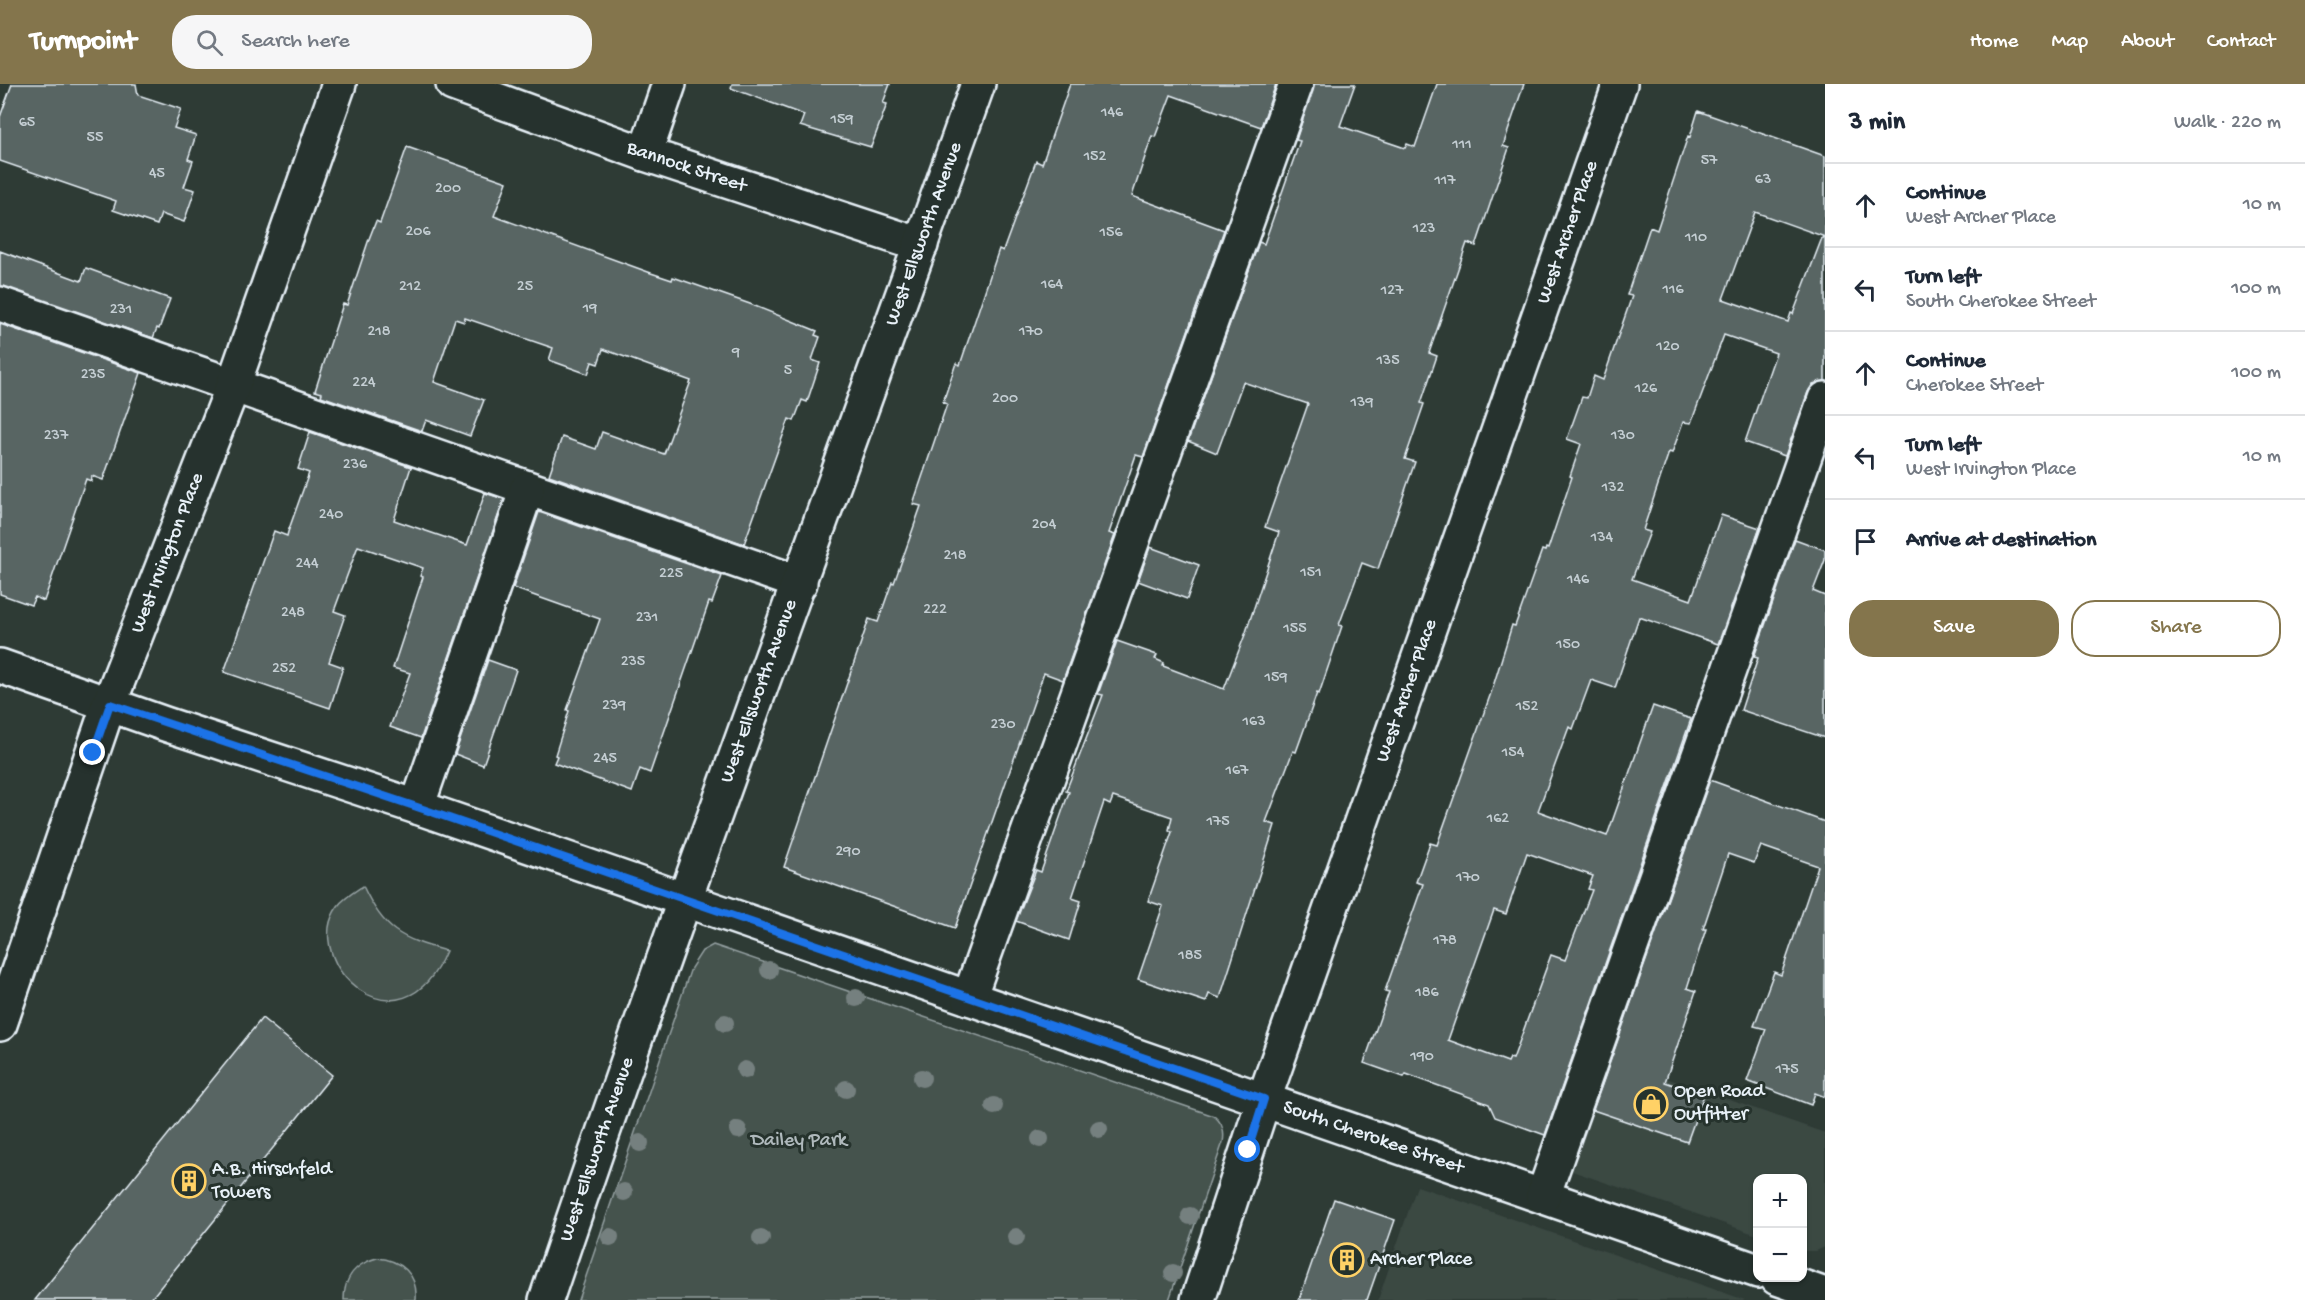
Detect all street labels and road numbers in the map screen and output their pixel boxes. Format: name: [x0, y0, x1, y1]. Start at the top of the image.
street label: Bannock Street: [623, 136, 751, 199]
street label: West Ellsworth Avenue: [881, 139, 968, 329]
street label: West Archer Place: [1532, 157, 1604, 307]
street label: West Irvington Place: [126, 469, 210, 637]
street label: West Ellsworth Avenue: [716, 596, 803, 786]
street label: West Archer Place: [1371, 616, 1443, 765]
street label: West Ellsworth Avenue: [555, 1054, 640, 1245]
street label: South Cherokee Street: [1280, 1096, 1468, 1180]

